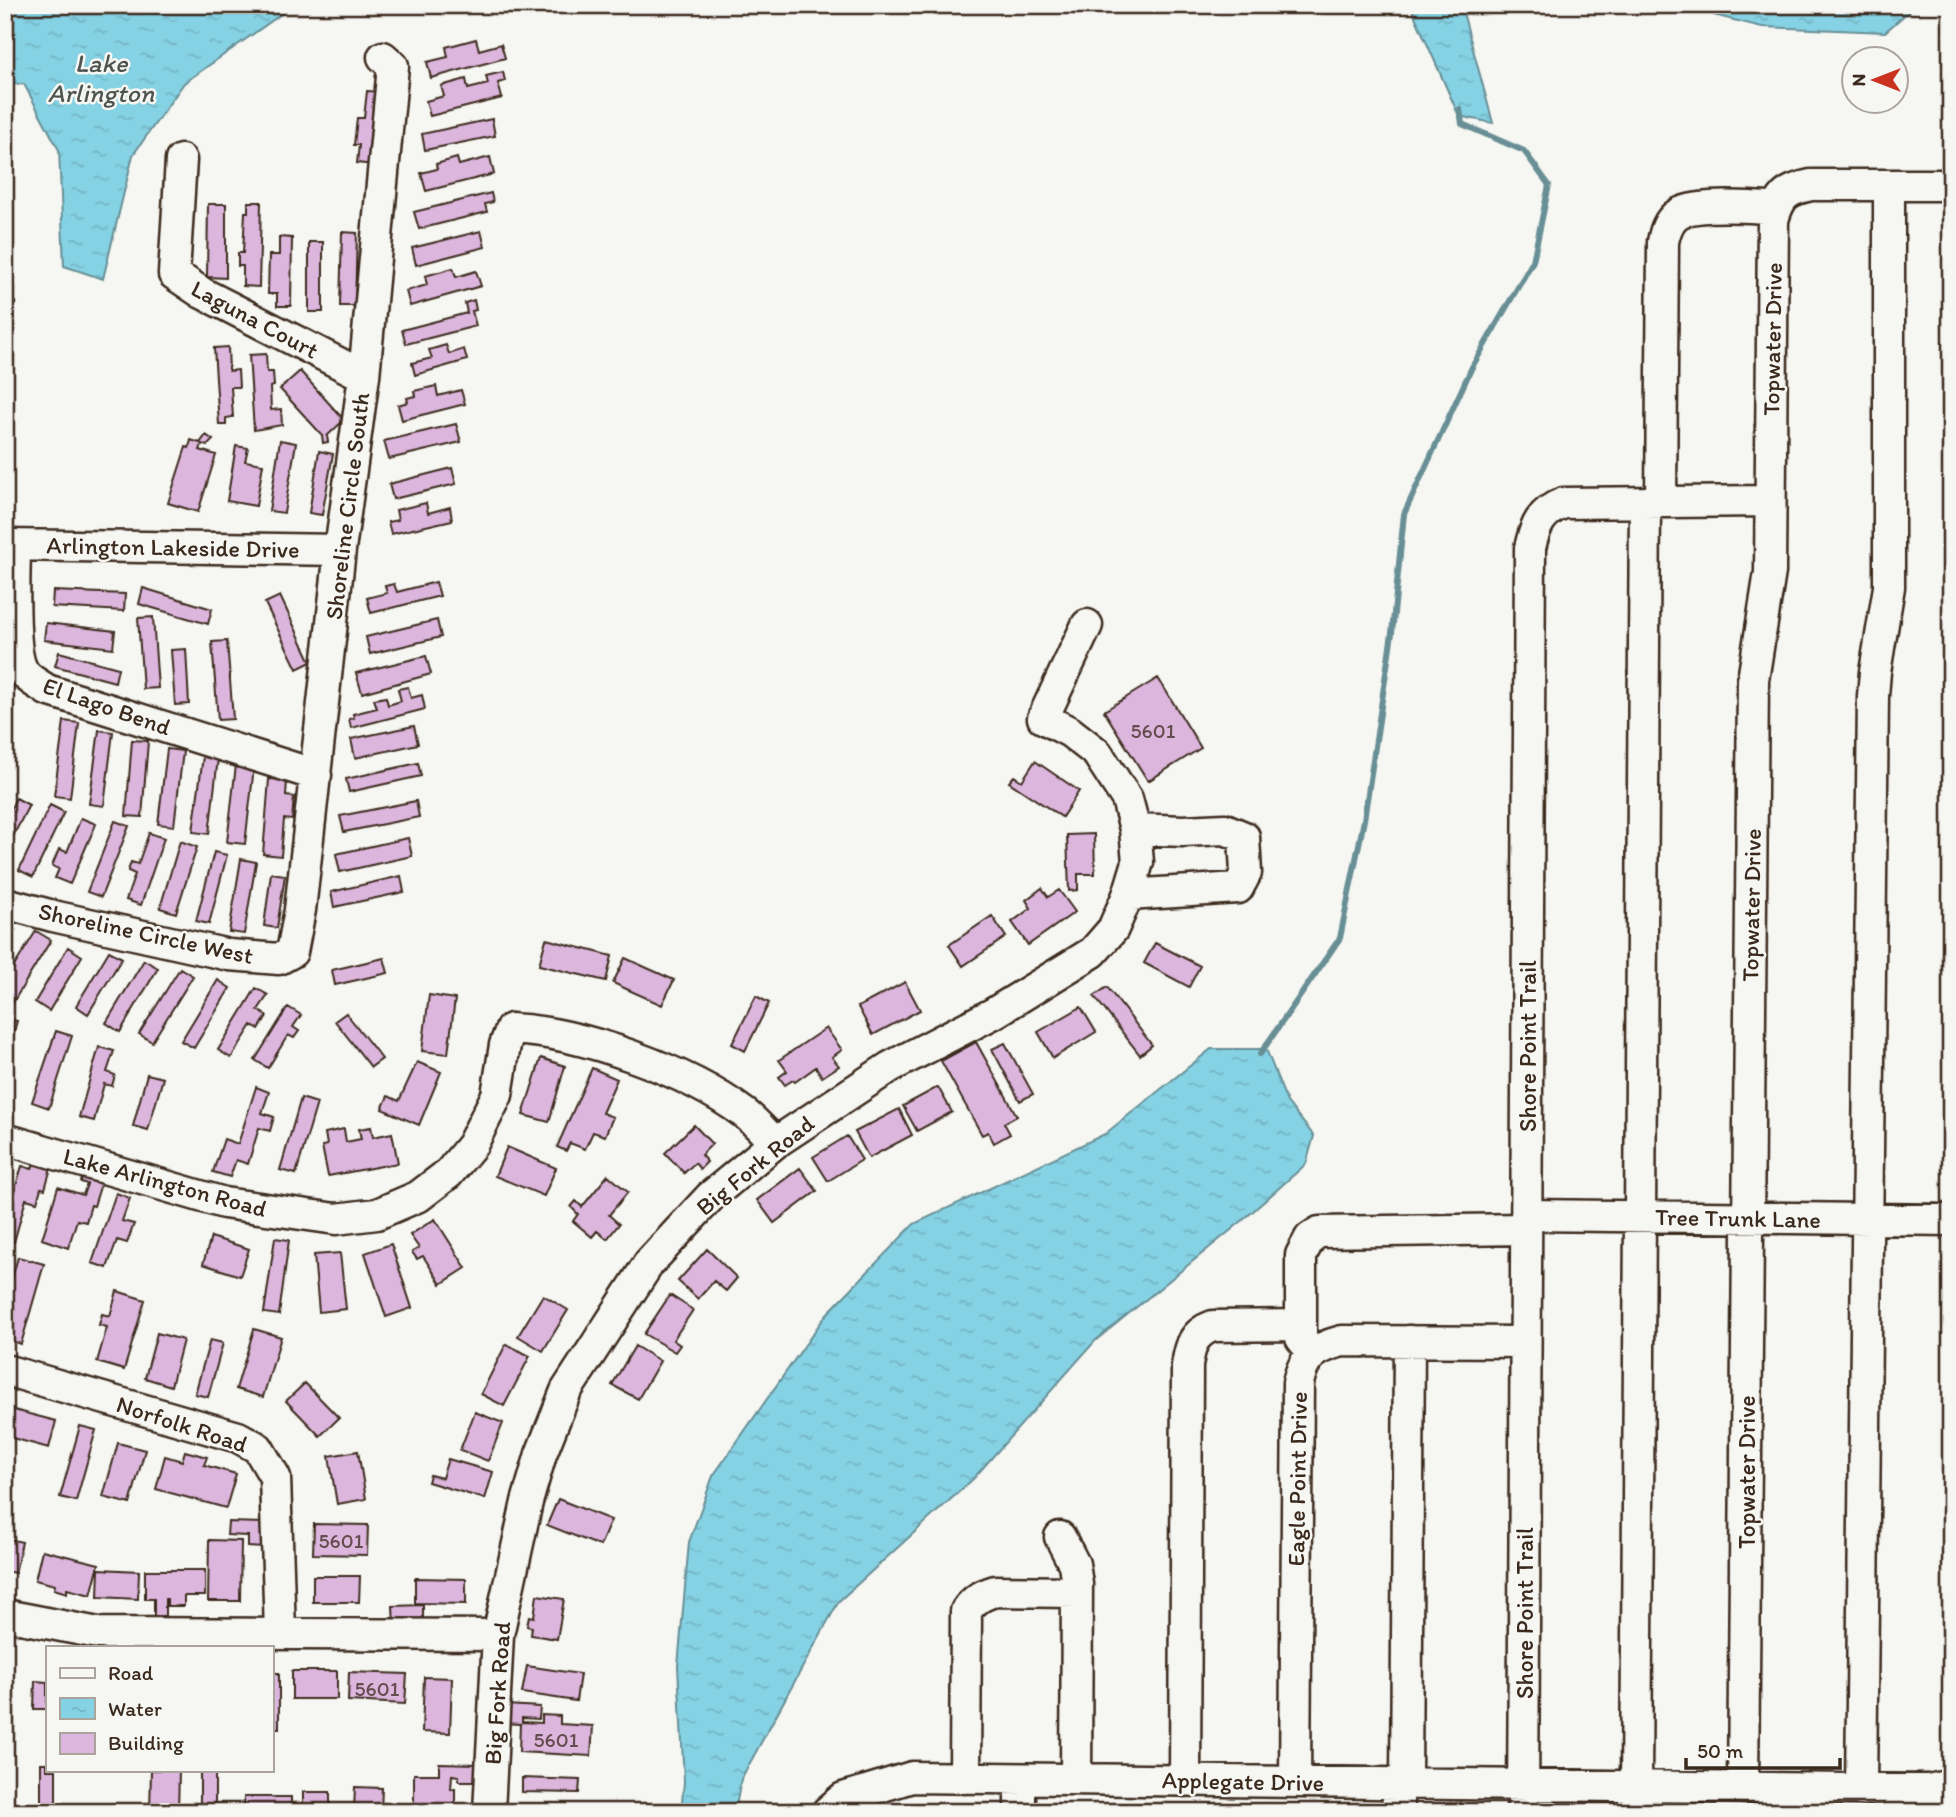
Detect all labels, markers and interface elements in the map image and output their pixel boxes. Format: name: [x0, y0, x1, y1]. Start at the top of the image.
north arrow: [1840, 46, 1910, 116]
water label: Lake Arlington: [48, 47, 155, 109]
text: N: [1847, 74, 1870, 86]
street label: Topwater Drive: [1756, 262, 1788, 416]
street label: Laguna Court: [186, 273, 324, 365]
street label: Shoreline Circle South: [319, 391, 375, 621]
street label: Arlington Lakeside Drive: [46, 530, 300, 564]
street label: El Lago Bend: [39, 671, 175, 741]
house number: 5601: [1131, 718, 1176, 743]
street label: Topwater Drive: [1735, 828, 1767, 982]
street label: Shoreline Circle West: [36, 896, 256, 970]
street label: Shore Point Trail: [1513, 960, 1542, 1132]
street label: Big Fork Road: [690, 1109, 820, 1221]
street label: Lake Arlington Road: [60, 1141, 270, 1223]
street label: Tree Trunk Lane: [1655, 1202, 1821, 1234]
street label: Norfolk Road: [113, 1389, 251, 1459]
street label: Eagle Point Drive: [1281, 1391, 1313, 1567]
street label: Topwater Drive: [1732, 1395, 1761, 1549]
street label: Shore Point Trail: [1510, 1527, 1539, 1699]
house number: 5601: [319, 1528, 364, 1553]
street label: Big Fork Road: [478, 1620, 516, 1766]
legend: [46, 1646, 273, 1772]
text: Road: [108, 1660, 154, 1685]
house number: 5601: [355, 1676, 400, 1701]
text: Water: [108, 1696, 162, 1721]
scale bar: [1686, 1726, 1840, 1770]
house number: 5601: [534, 1727, 579, 1752]
text: Building: [108, 1730, 184, 1755]
text: 50 m: [1697, 1738, 1744, 1763]
street label: Applegate Drive: [1162, 1765, 1324, 1797]

